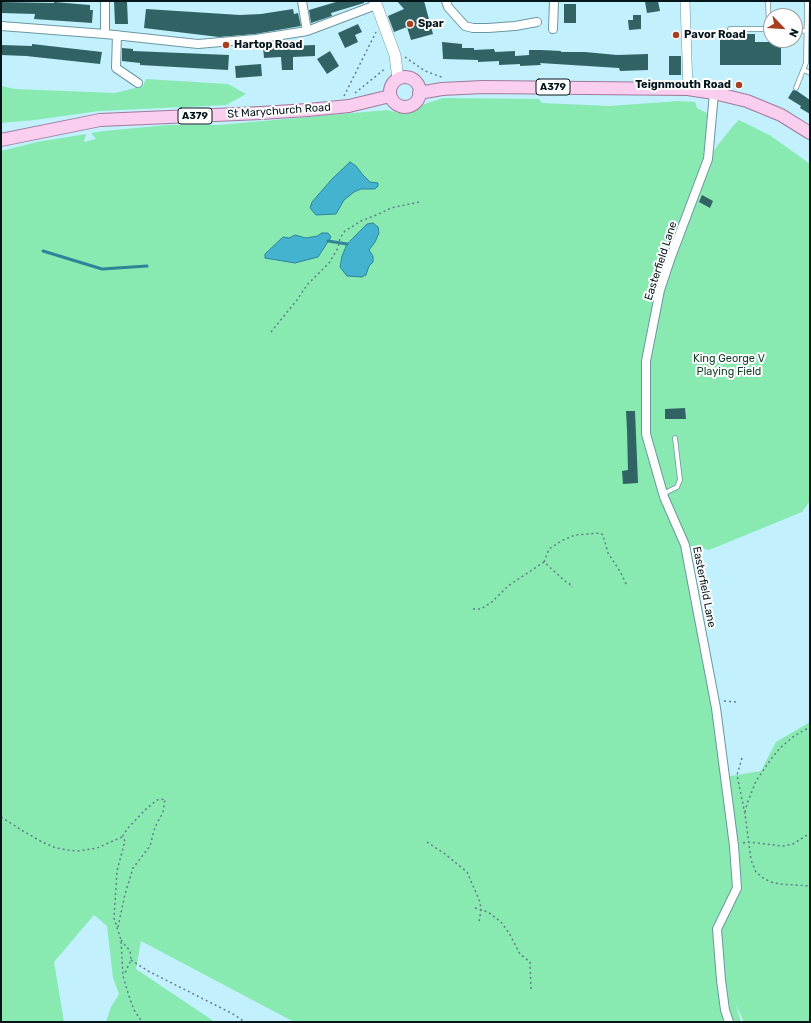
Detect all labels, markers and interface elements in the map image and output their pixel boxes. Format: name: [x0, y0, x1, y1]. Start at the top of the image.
north arrow: [763, 8, 803, 48]
place label: Spar: [418, 17, 444, 31]
marker: Spar: [405, 19, 415, 29]
text: N: [786, 27, 801, 39]
place label: Pavor Road: [684, 28, 746, 42]
marker: Pavor Road: [671, 30, 681, 40]
place label: Hartop Road: [234, 38, 303, 52]
marker: Hartop Road: [221, 40, 231, 50]
place label: Teignmouth Road: [635, 78, 731, 92]
road number: A379: [536, 79, 570, 95]
marker: Teignmouth Road: [734, 80, 744, 90]
street label: St Marychurch Road: [227, 101, 331, 121]
road number: A379: [178, 108, 212, 124]
street label: Easterfield Lane: [642, 220, 680, 302]
park label: King George V Playing Field: [693, 352, 765, 378]
street label: Easterfield Lane: [690, 545, 718, 629]

